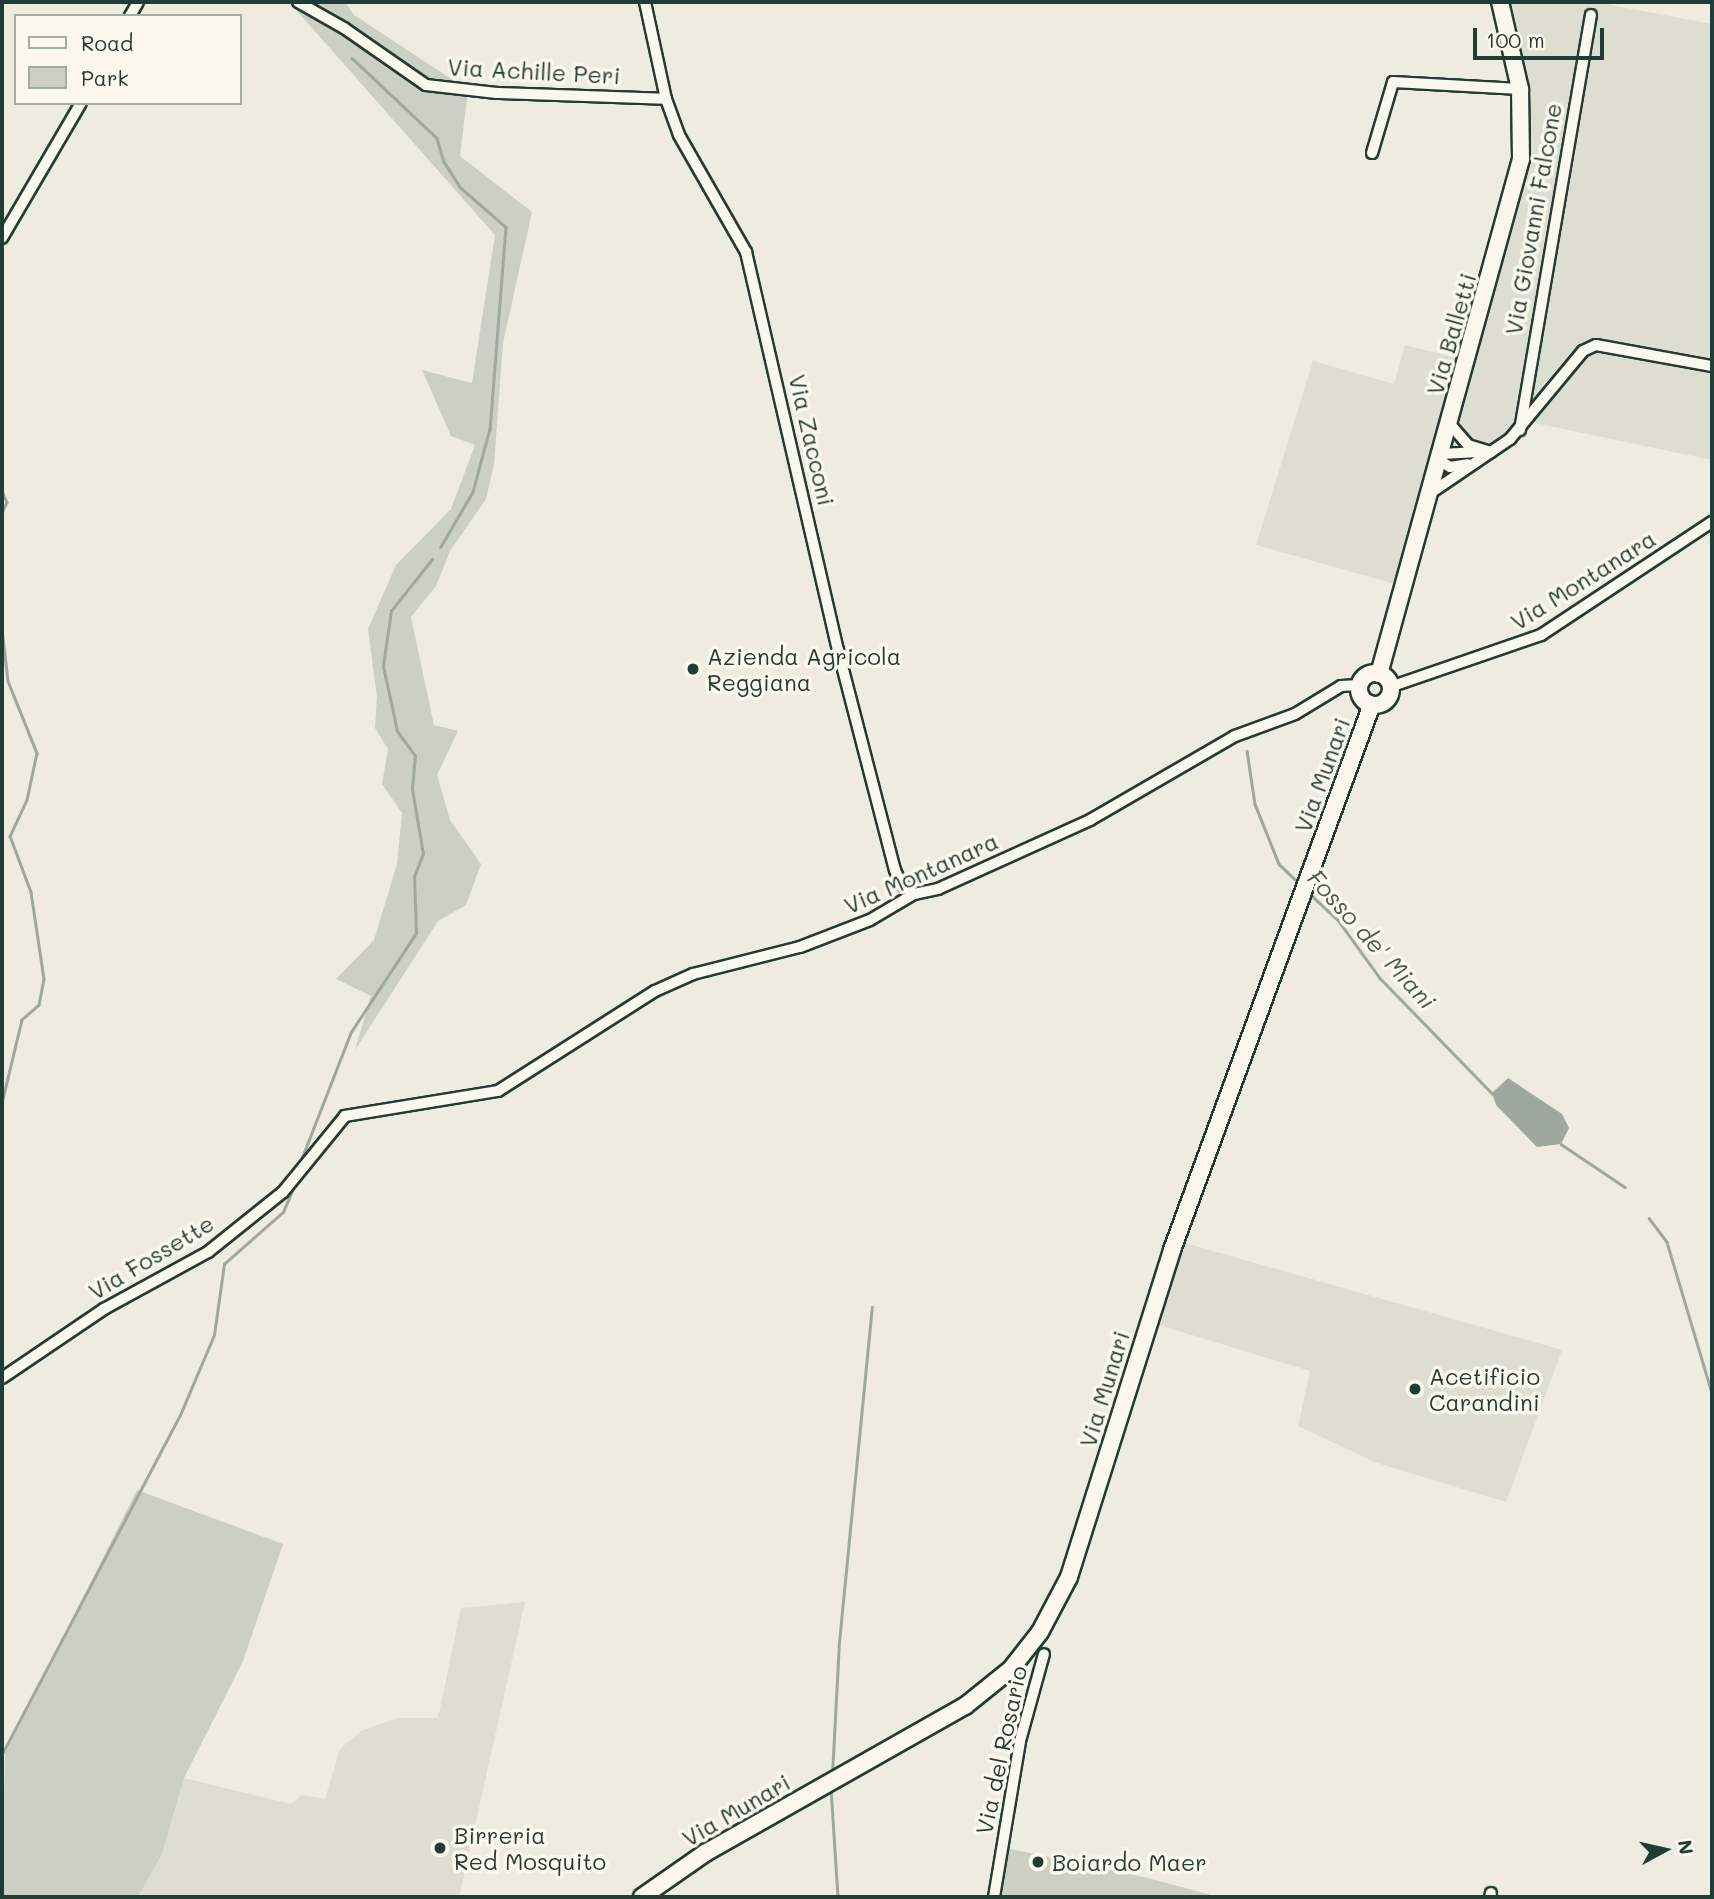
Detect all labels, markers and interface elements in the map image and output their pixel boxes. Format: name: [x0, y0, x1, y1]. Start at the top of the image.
legend: [14, 14, 242, 105]
scale bar: [1476, 14, 1607, 58]
text: 100 m: [1486, 26, 1545, 53]
text: Road: [81, 29, 133, 56]
street label: Via Achille Peri: [447, 53, 621, 89]
text: Park: [81, 64, 129, 91]
street label: Via Giovanni Falcone: [1499, 101, 1567, 337]
street label: Via Balletti: [1420, 270, 1482, 398]
street label: Via Zacconi: [784, 372, 840, 508]
street label: Via Montanara: [1505, 524, 1661, 636]
place label: Azienda Agricola Reggiana: [707, 642, 901, 696]
marker: Azienda Agricola Reggiana: [685, 661, 701, 677]
street label: Via Munari: [1288, 714, 1356, 836]
street label: Via Montanara: [840, 827, 1002, 919]
water label: Fosso de' Miani: [1302, 863, 1442, 1015]
street label: Via Fossette: [83, 1209, 219, 1305]
street label: Via Munari: [1073, 1328, 1135, 1450]
place label: Acetificio Carandini: [1429, 1362, 1540, 1416]
marker: Acetificio Carandini: [1407, 1381, 1423, 1397]
street label: Via del Rosario: [970, 1663, 1032, 1837]
street label: Via Munari: [677, 1768, 795, 1852]
north arrow: [1630, 1815, 1700, 1885]
place label: Birreria Red Mosquito: [454, 1821, 606, 1875]
text: N: [1673, 1838, 1700, 1856]
marker: Birreria Red Mosquito: [432, 1840, 448, 1856]
place label: Boiardo Maer: [1052, 1848, 1207, 1876]
marker: Boiardo Maer: [1030, 1854, 1046, 1870]

